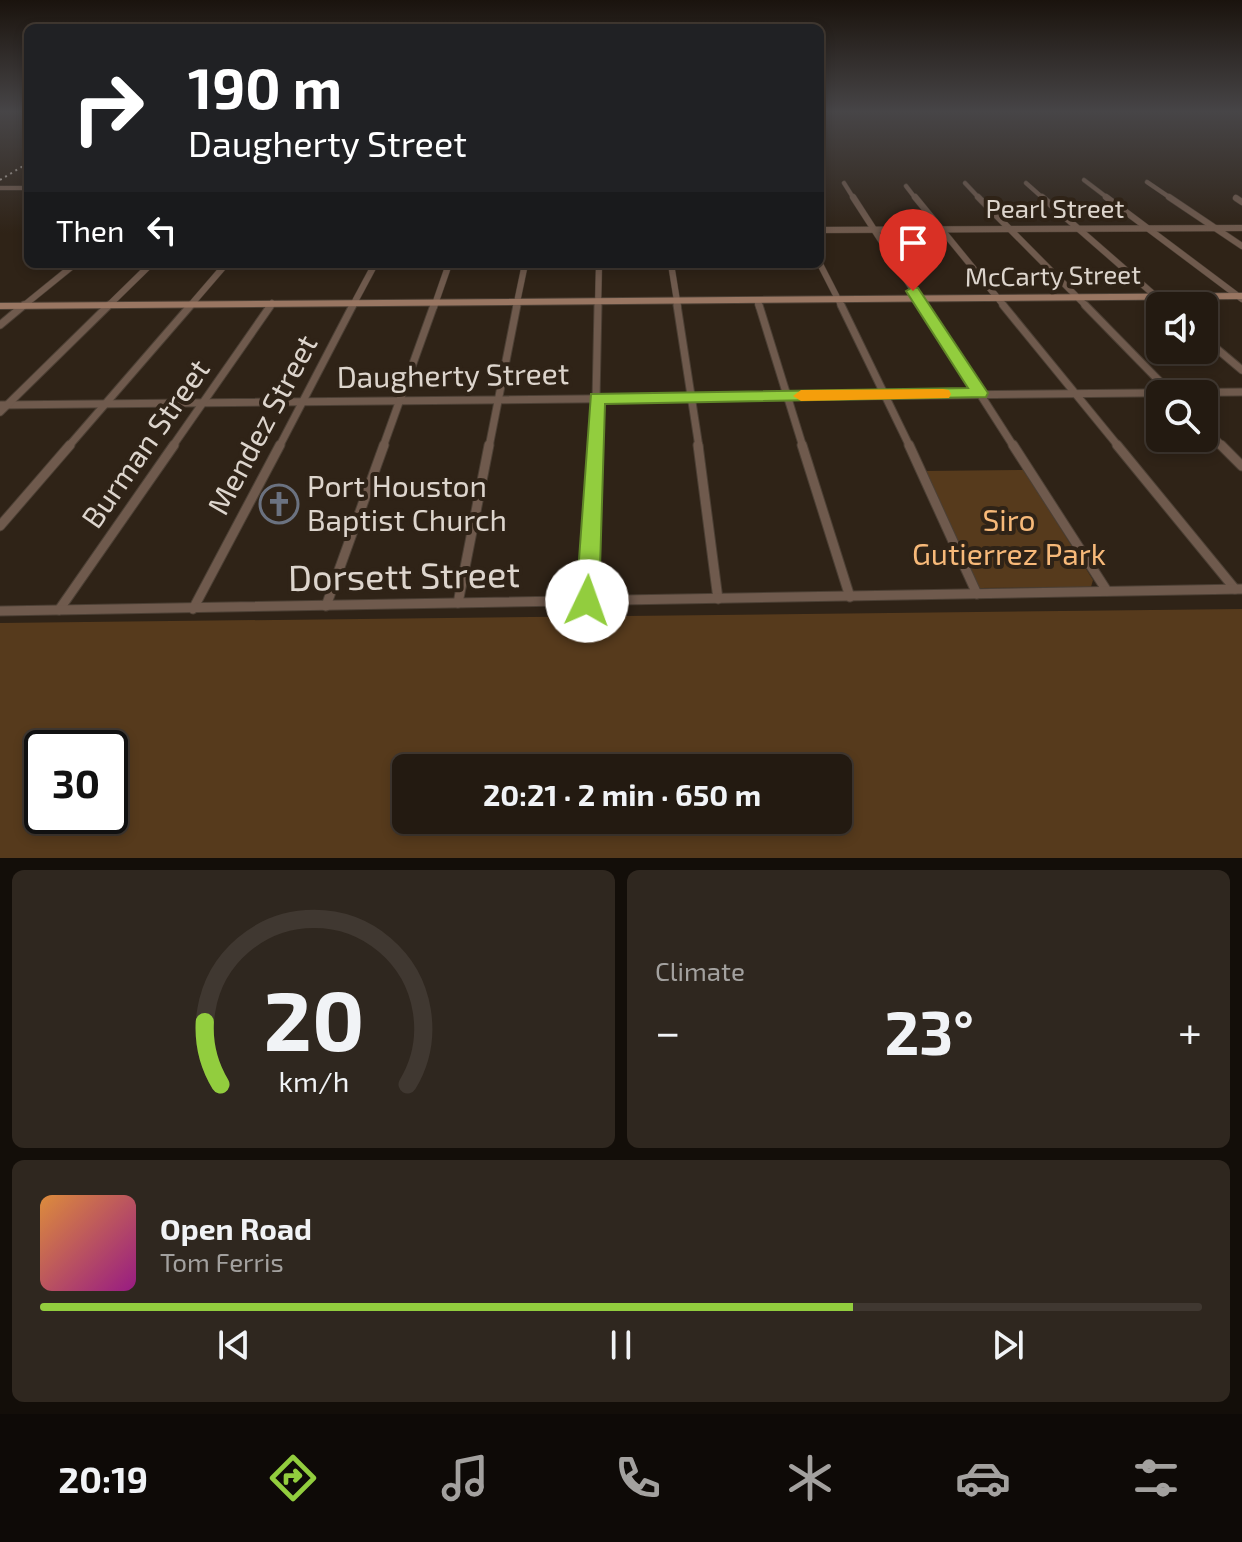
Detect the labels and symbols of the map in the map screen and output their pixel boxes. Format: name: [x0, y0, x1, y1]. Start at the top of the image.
street label: Pearl Street: [986, 192, 1125, 223]
pin: [879, 209, 947, 291]
street label: McCarty Street: [965, 257, 1141, 292]
street label: Mendez Street: [199, 328, 324, 520]
street label: Burman Street: [73, 351, 216, 534]
street label: Daugherty Street: [336, 354, 570, 394]
place label: Port Houston Baptist Church: [307, 467, 507, 537]
church icon: Port Houston Baptist Church: [258, 483, 300, 525]
park label: Siro Gutierrez Park: [912, 501, 1106, 571]
street label: Dorsett Street: [288, 551, 520, 598]
position arrow: [545, 559, 629, 643]
speed limit sign: 30: [24, 730, 128, 834]

